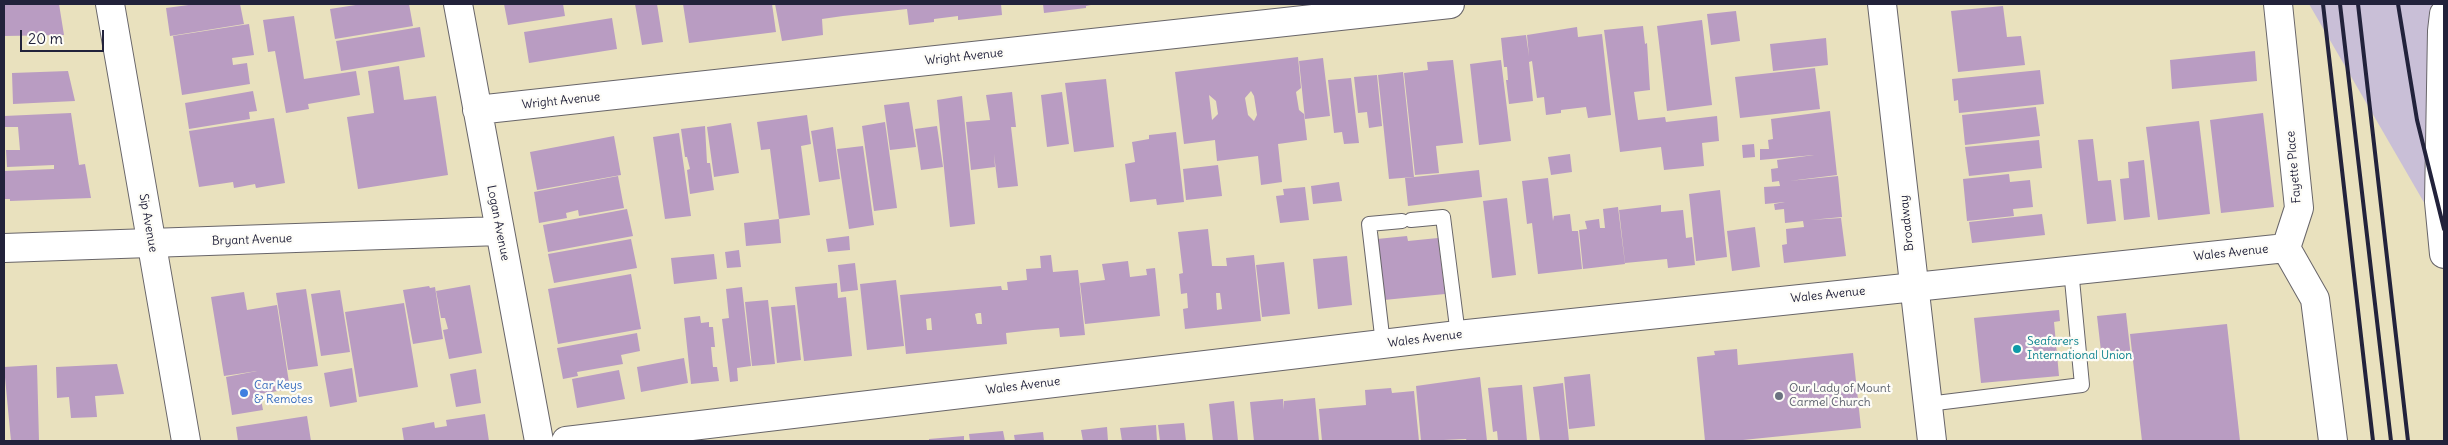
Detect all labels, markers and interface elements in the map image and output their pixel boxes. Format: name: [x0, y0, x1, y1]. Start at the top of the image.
scale bar: [22, 20, 106, 52]
text: 20 m: [28, 29, 63, 48]
street label: Wright Avenue: [924, 46, 1004, 68]
street label: Wright Avenue: [521, 90, 601, 112]
street label: Fayette Place: [2284, 130, 2304, 204]
street label: Logan Avenue: [484, 184, 512, 262]
street label: Sip Avenue: [136, 193, 160, 253]
street label: Broadway: [1897, 194, 1917, 252]
street label: Bryant Avenue: [212, 231, 292, 249]
street label: Wales Avenue: [2193, 242, 2269, 264]
street label: Wales Avenue: [1790, 284, 1866, 306]
street label: Wales Avenue: [1387, 327, 1463, 351]
place label: Seafarers International Union: [2027, 335, 2132, 363]
marker: Seafarers International Union: [2011, 343, 2023, 355]
street label: Wales Avenue: [985, 374, 1061, 398]
place label: Car Keys & Remotes: [254, 379, 313, 407]
place label: Our Lady of Mount Carmel Church: [1789, 382, 1891, 410]
marker: Car Keys & Remotes: [238, 387, 250, 399]
marker: Our Lady of Mount Carmel Church: [1773, 390, 1785, 402]

